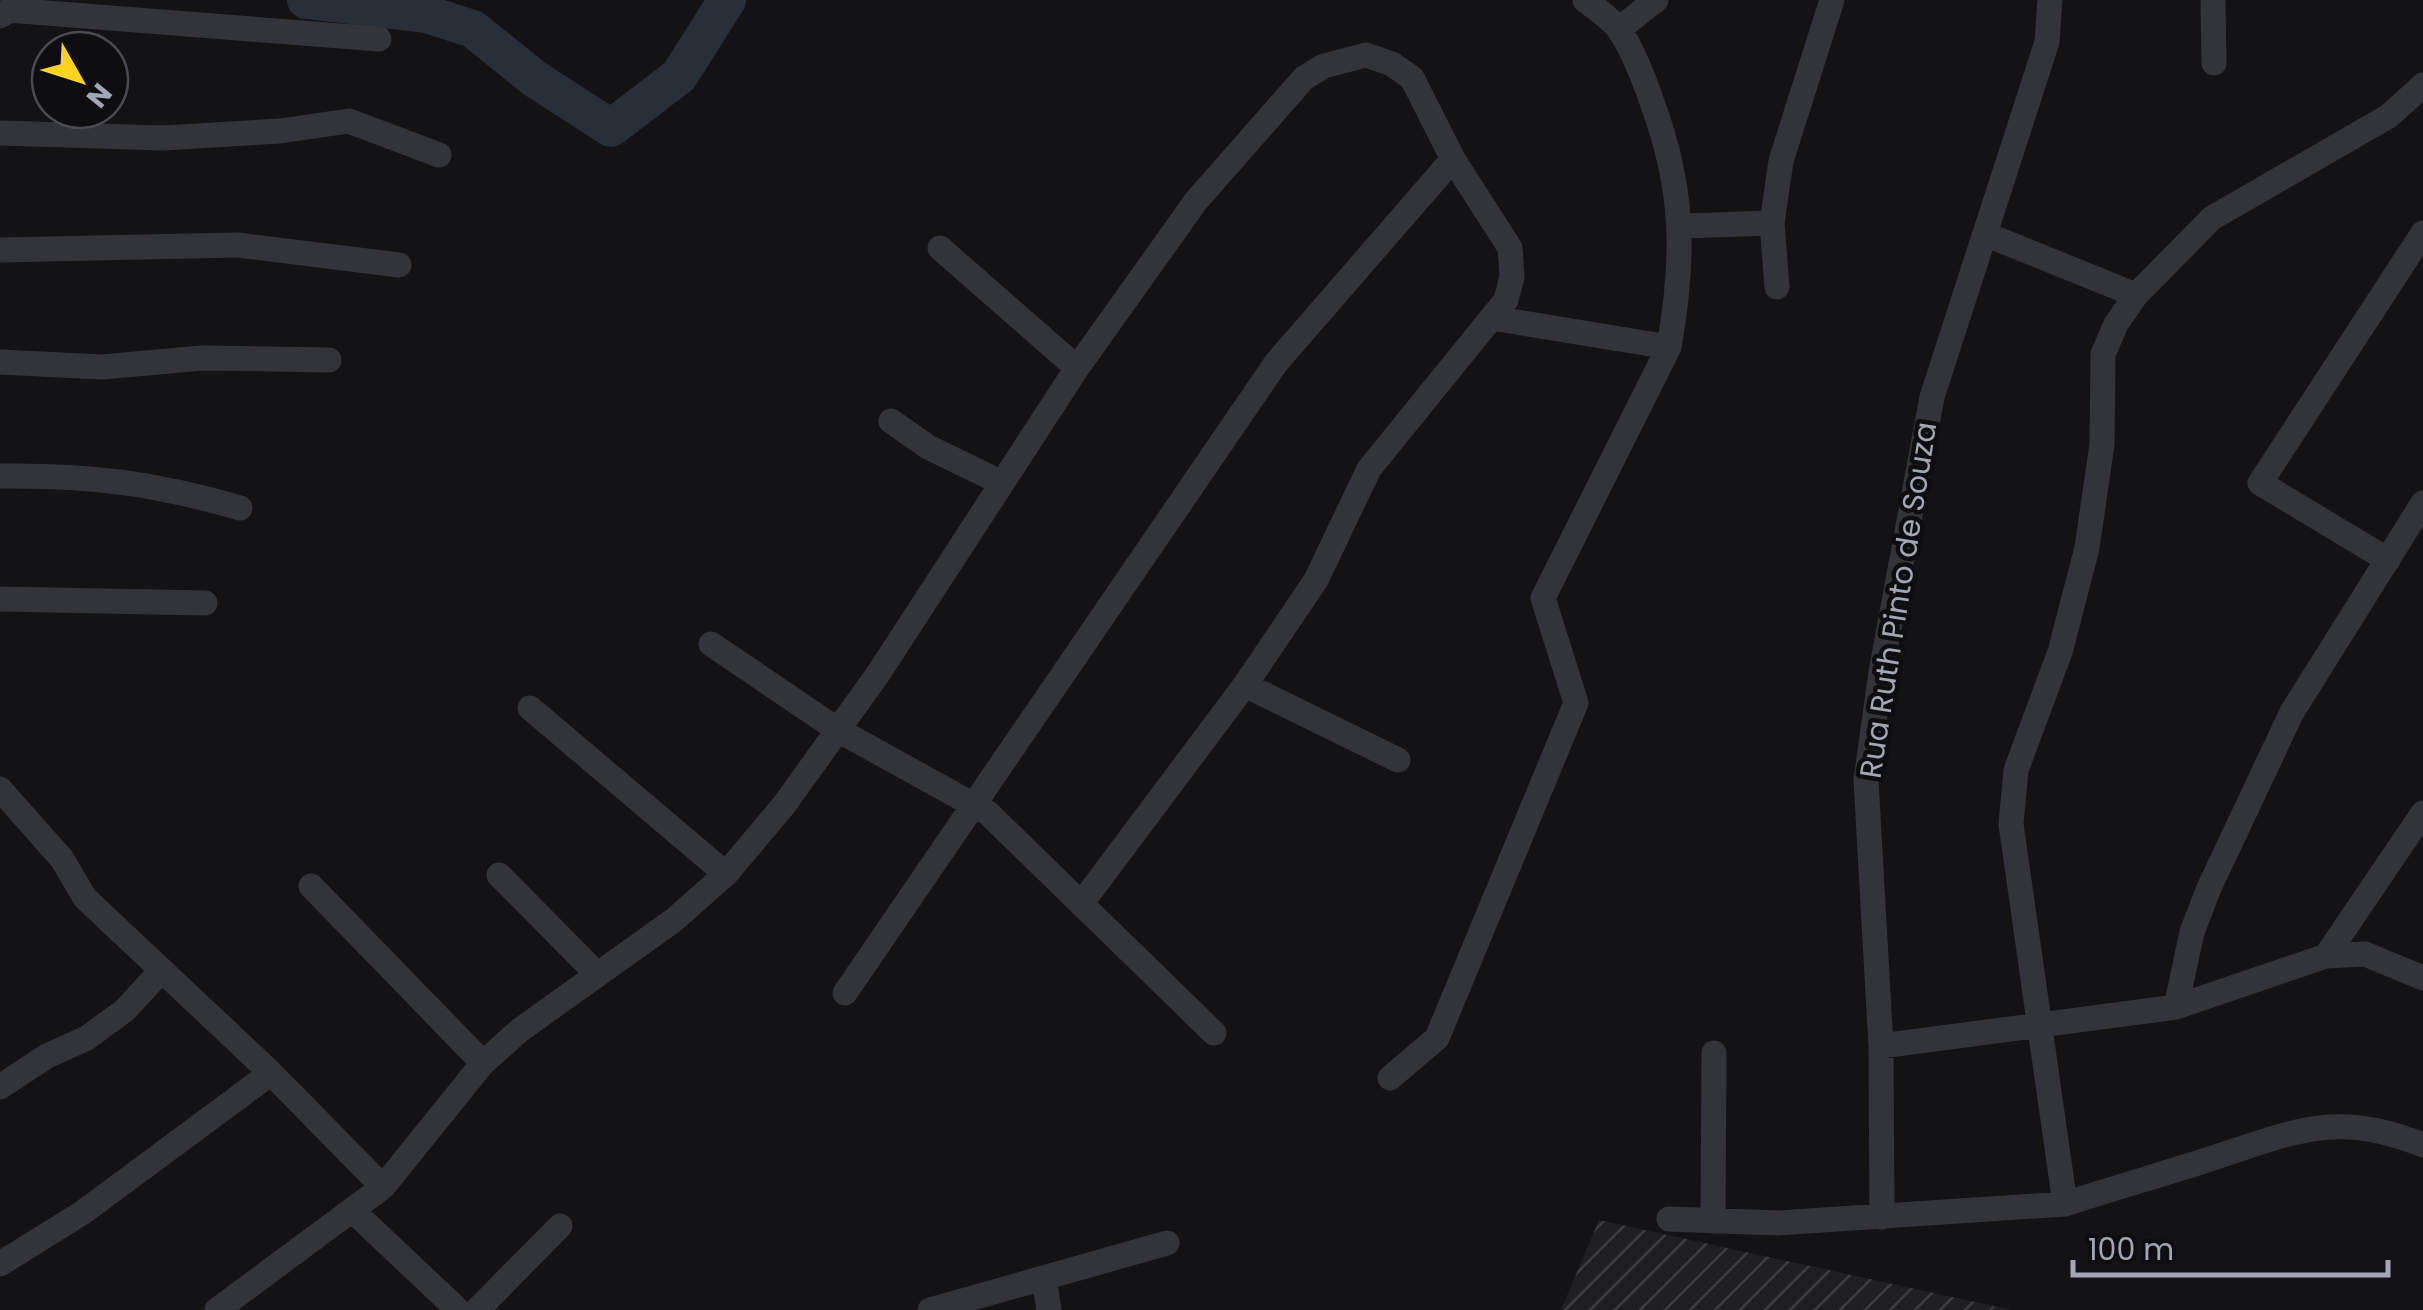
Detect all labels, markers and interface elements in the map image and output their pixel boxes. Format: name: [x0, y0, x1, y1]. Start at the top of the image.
north arrow: [30, 30, 130, 130]
text: N: [77, 75, 121, 116]
street label: Rua Ruth Pinto de Souza: [1849, 419, 1947, 781]
scale bar: [2073, 1215, 2388, 1277]
text: 100 m: [2088, 1228, 2174, 1271]

